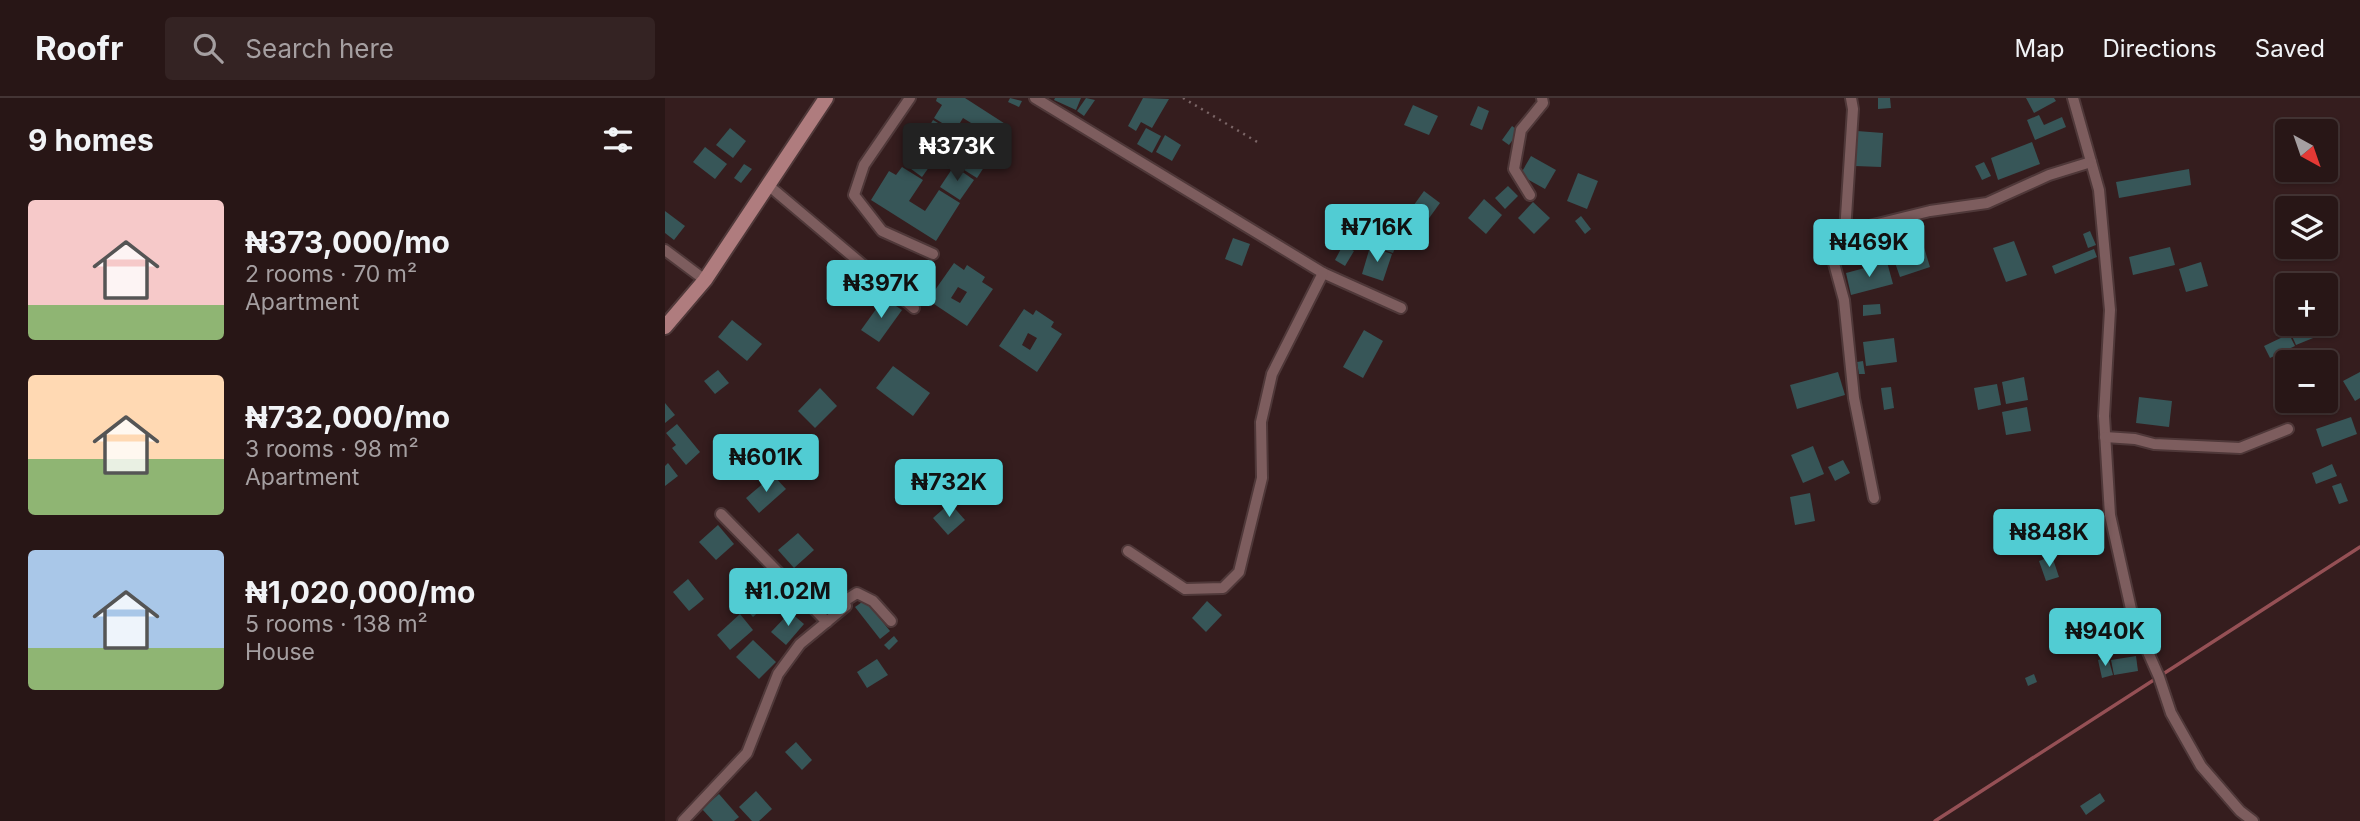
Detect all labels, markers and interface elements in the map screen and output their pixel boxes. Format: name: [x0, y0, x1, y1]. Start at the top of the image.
search box: [165, 17, 655, 80]
text: Roofr: [35, 28, 123, 68]
icon: search: [189, 29, 227, 67]
text: Search here: [245, 33, 394, 64]
text: Map: [2015, 34, 2064, 63]
text: Directions: [2102, 34, 2217, 63]
text: Saved: [2255, 34, 2325, 63]
north arrow: [2275, 119, 2338, 182]
map controls: [2275, 119, 2338, 413]
icon: filters: [599, 121, 637, 159]
text: 9 homes: [28, 122, 154, 158]
pin: ₦373K: [908, 123, 1006, 183]
text: ₦373K: [919, 132, 995, 160]
button: layers: [2275, 196, 2338, 259]
pin: ₦716K: [1328, 204, 1426, 264]
text: ₦716K: [1341, 213, 1413, 241]
pin: ₦469K: [1820, 220, 1918, 279]
text: ₦373,000/mo: [245, 224, 450, 260]
icon: home: [84, 228, 168, 312]
text: ₦469K: [1829, 228, 1909, 256]
text: 2 rooms · 70 m²: [245, 260, 417, 288]
pin: ₦397K: [832, 260, 930, 320]
text: ₦397K: [843, 269, 919, 297]
button: +: [2275, 273, 2338, 336]
text: Apartment: [245, 288, 359, 316]
button: −: [2275, 350, 2338, 413]
text: ₦732,000/mo: [245, 399, 450, 435]
icon: home: [84, 403, 168, 487]
pin: ₦601K: [717, 434, 815, 494]
text: 3 rooms · 98 m²: [245, 435, 419, 463]
text: ₦601K: [729, 443, 803, 471]
pin: ₦732K: [900, 460, 998, 519]
text: Apartment: [245, 463, 359, 491]
text: ₦732K: [911, 468, 987, 496]
pin: ₦848K: [2000, 510, 2098, 569]
text: ₦848K: [2009, 518, 2089, 546]
pin: ₦1.02M: [731, 568, 845, 628]
text: ₦1,020,000/mo: [245, 574, 476, 610]
text: ₦1.02M: [745, 577, 831, 605]
icon: home: [84, 578, 168, 662]
pin: ₦940K: [2056, 608, 2154, 668]
text: 5 rooms · 138 m²: [245, 610, 428, 638]
text: ₦940K: [2065, 617, 2145, 645]
text: House: [245, 638, 315, 666]

